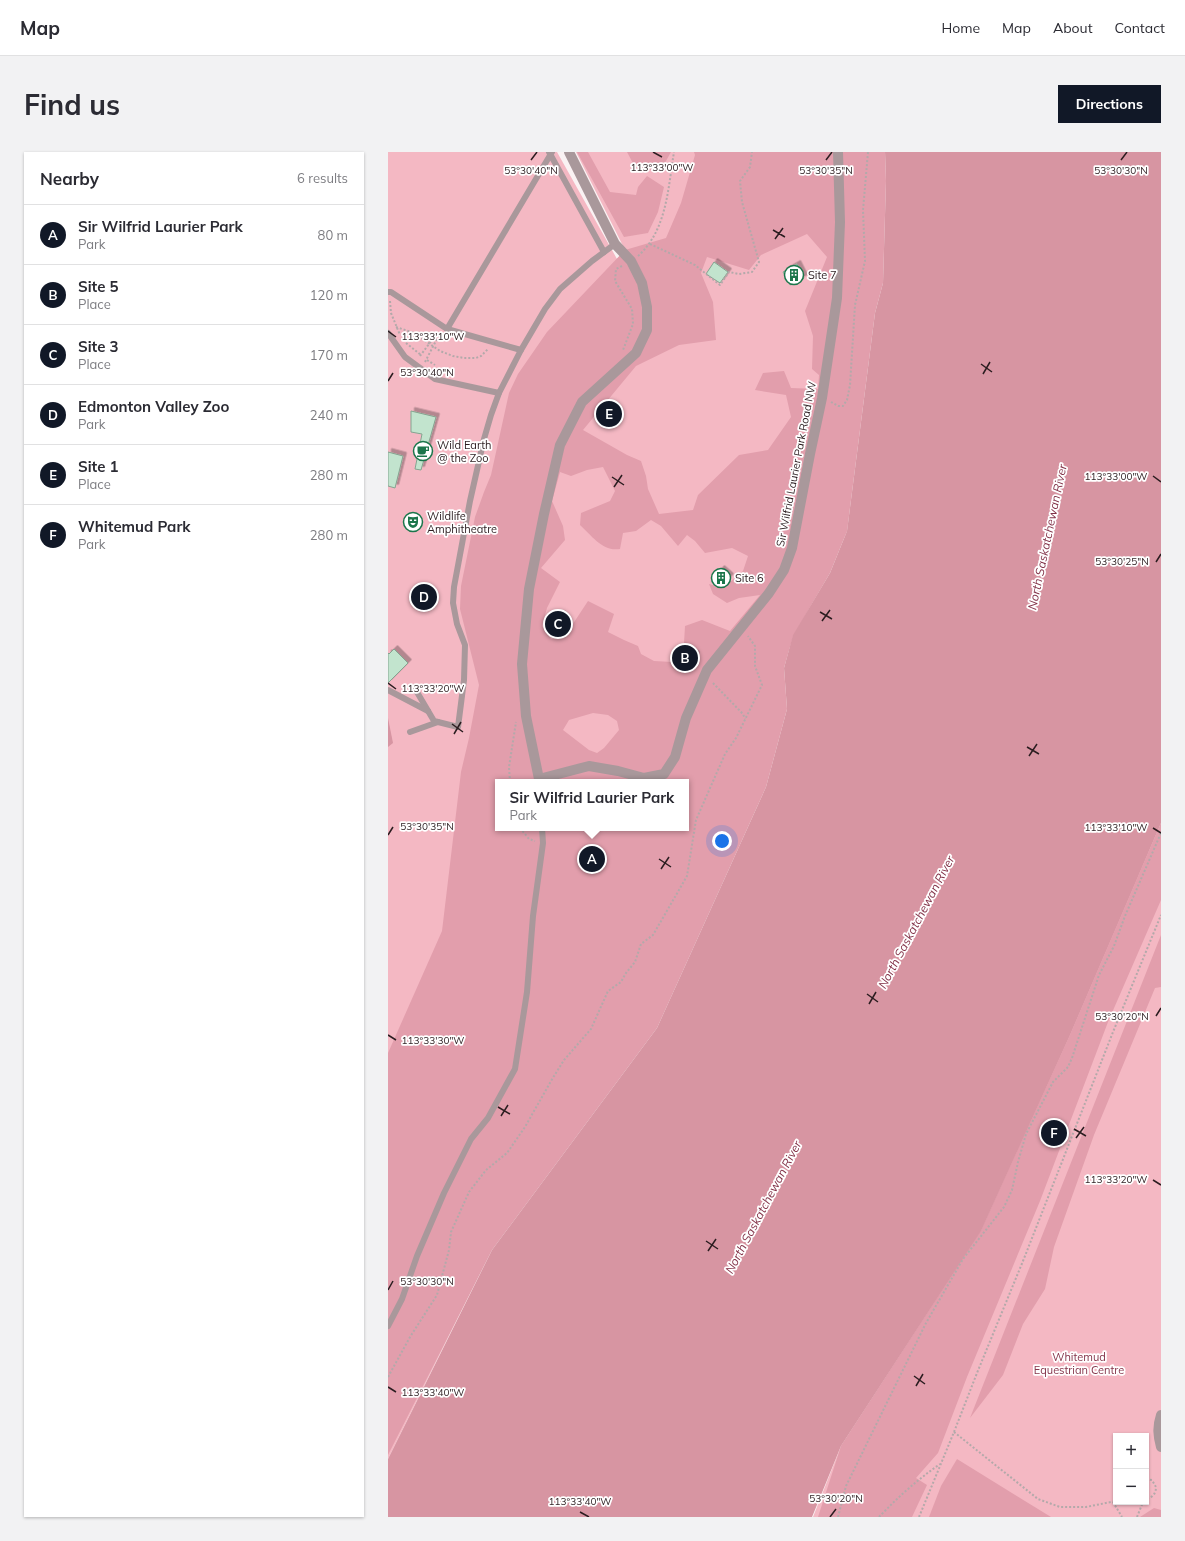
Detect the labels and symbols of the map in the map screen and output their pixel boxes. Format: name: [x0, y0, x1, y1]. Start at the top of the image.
text: 113°33'00"W: [631, 161, 693, 174]
text: 53°30'40"N: [504, 164, 558, 177]
text: 53°30'35"N: [799, 164, 853, 177]
text: 53°30'30"N: [1094, 164, 1148, 177]
building icon: Site 7: [783, 264, 805, 286]
place label: Site 7: [808, 268, 837, 282]
text: 113°33'10"W: [402, 330, 464, 343]
text: 53°30'40"N: [400, 366, 454, 379]
street label: Sir Wilfrid Laurier Park Road NW: [773, 380, 819, 548]
pin: E: [596, 399, 622, 429]
place label: Wild Earth @ the Zoo: [437, 438, 492, 465]
cafe icon: Wild Earth @ the Zoo: [412, 440, 434, 462]
water label: North Saskatchewan River: [1024, 462, 1070, 611]
text: 113°33'00"W: [1085, 470, 1147, 483]
place label: Wildlife Amphitheatre: [427, 509, 497, 536]
theatre icon: Wildlife Amphitheatre: [402, 511, 424, 533]
text: 53°30'25"N: [1095, 555, 1149, 568]
building icon: Site 6: [710, 567, 732, 589]
place label: Site 6: [735, 571, 764, 585]
pin: D: [411, 582, 437, 612]
pin: C: [545, 609, 571, 639]
pin: B: [672, 643, 698, 673]
text: 113°33'20"W: [402, 682, 464, 695]
text: 53°30'35"N: [400, 820, 454, 833]
text: 113°33'10"W: [1085, 821, 1147, 834]
your location: [712, 831, 732, 851]
pin: A: [579, 844, 605, 874]
water label: North Saskatchewan River: [875, 852, 958, 991]
text: 53°30'20"N: [1095, 1010, 1149, 1023]
text: 113°33'30"W: [402, 1034, 464, 1047]
pin: F: [1041, 1118, 1067, 1148]
water label: North Saskatchewan River: [722, 1137, 805, 1276]
text: 113°33'20"W: [1085, 1173, 1147, 1186]
text: 53°30'30"N: [400, 1275, 454, 1288]
park label: Whitemud Equestrian Centre: [1034, 1350, 1124, 1377]
text: 113°33'40"W: [402, 1386, 464, 1399]
text: 53°30'20"N: [809, 1492, 863, 1505]
text: 113°33'40"W: [549, 1495, 611, 1508]

